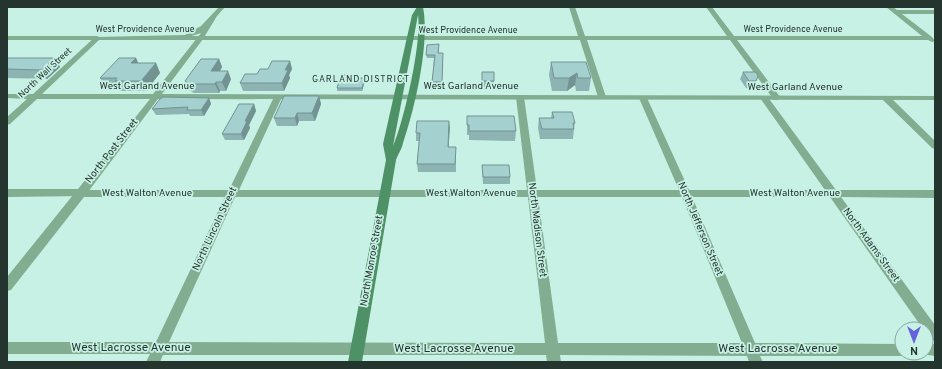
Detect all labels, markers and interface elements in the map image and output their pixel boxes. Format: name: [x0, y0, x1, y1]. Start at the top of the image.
street label: West Providence Avenue: [95, 24, 195, 35]
street label: West Providence Avenue: [743, 24, 843, 35]
street label: West Providence Avenue: [418, 25, 518, 36]
street label: North Wall Street: [16, 45, 74, 101]
district label: GARLAND DISTRICT: [312, 74, 410, 85]
street label: West Garland Avenue: [99, 80, 195, 93]
street label: West Garland Avenue: [423, 80, 519, 93]
street label: West Garland Avenue: [747, 81, 843, 94]
street label: North Post Street: [83, 116, 141, 186]
street label: North Jefferson Street: [674, 180, 726, 278]
street label: North Madison Street: [525, 182, 549, 278]
street label: North Lincoln Street: [190, 185, 240, 273]
street label: West Walton Avenue: [102, 187, 192, 200]
street label: West Walton Avenue: [426, 187, 516, 200]
street label: West Walton Avenue: [750, 187, 840, 200]
street label: North Adams Street: [840, 205, 902, 285]
street label: North Monroe Street: [358, 214, 386, 308]
north arrow: [894, 321, 934, 361]
street label: West Lacrosse Avenue: [71, 340, 191, 356]
street label: West Lacrosse Avenue: [394, 341, 514, 357]
street label: West Lacrosse Avenue: [718, 341, 838, 357]
text: N: [910, 343, 918, 357]

